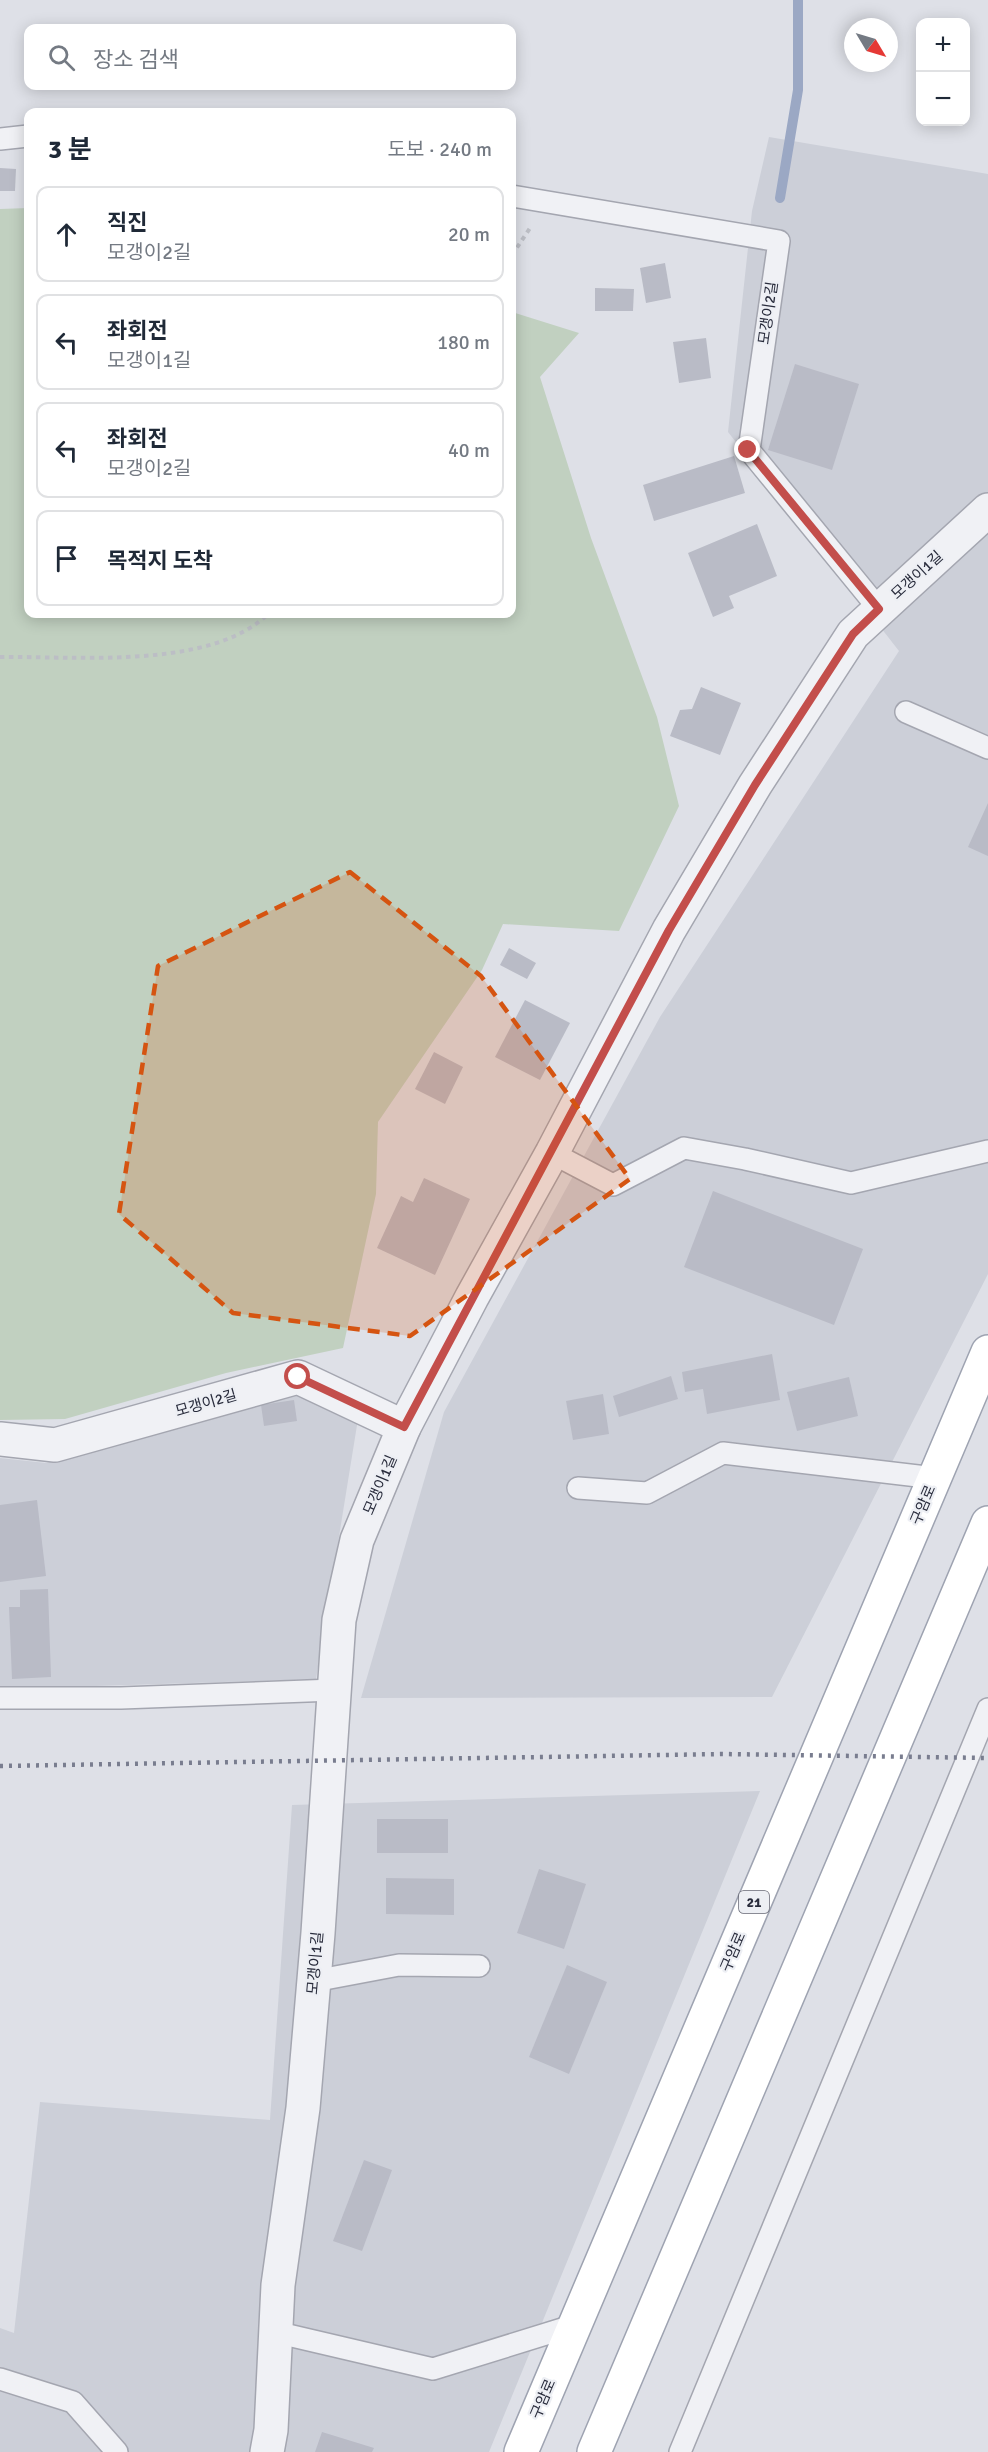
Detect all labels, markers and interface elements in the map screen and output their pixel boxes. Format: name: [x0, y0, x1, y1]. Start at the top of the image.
north arrow: [844, 18, 898, 72]
map controls: [916, 18, 970, 126]
button: +: [916, 18, 970, 72]
search box: [24, 24, 516, 90]
icon: search: [45, 41, 78, 74]
text: 장소 검색: [93, 46, 179, 73]
button: −: [916, 72, 970, 126]
text: 3 분: [48, 134, 92, 166]
text: 도보 · 240 m: [388, 137, 492, 162]
text: 직진: [107, 209, 147, 236]
icon: ahead: [50, 218, 83, 251]
text: 20 m: [448, 222, 490, 247]
text: 모갱이2길: [107, 240, 191, 265]
street label: 모갱이2길: [755, 280, 781, 346]
text: 좌회전: [107, 317, 168, 344]
icon: left: [50, 326, 83, 359]
text: 180 m: [437, 330, 490, 355]
text: 모갱이1길: [107, 348, 191, 373]
text: 좌회전: [107, 425, 168, 452]
icon: left: [50, 434, 83, 467]
route end: [734, 436, 760, 462]
text: 40 m: [448, 438, 490, 463]
text: 모갱이2길: [107, 456, 191, 481]
icon: arrive: [50, 542, 83, 575]
text: 목적지 도착: [107, 547, 213, 574]
street label: 모갱이1길: [887, 547, 947, 603]
route start: [284, 1363, 310, 1389]
street label: 모갱이2길: [173, 1386, 239, 1420]
street label: 모갱이1길: [359, 1452, 401, 1518]
street label: 구암로: [907, 1482, 939, 1528]
road number: 21: [739, 1891, 769, 1913]
street label: 구암로: [717, 1929, 749, 1975]
street label: 모갱이1길: [303, 1931, 327, 1995]
street label: 구암로: [527, 2376, 559, 2422]

